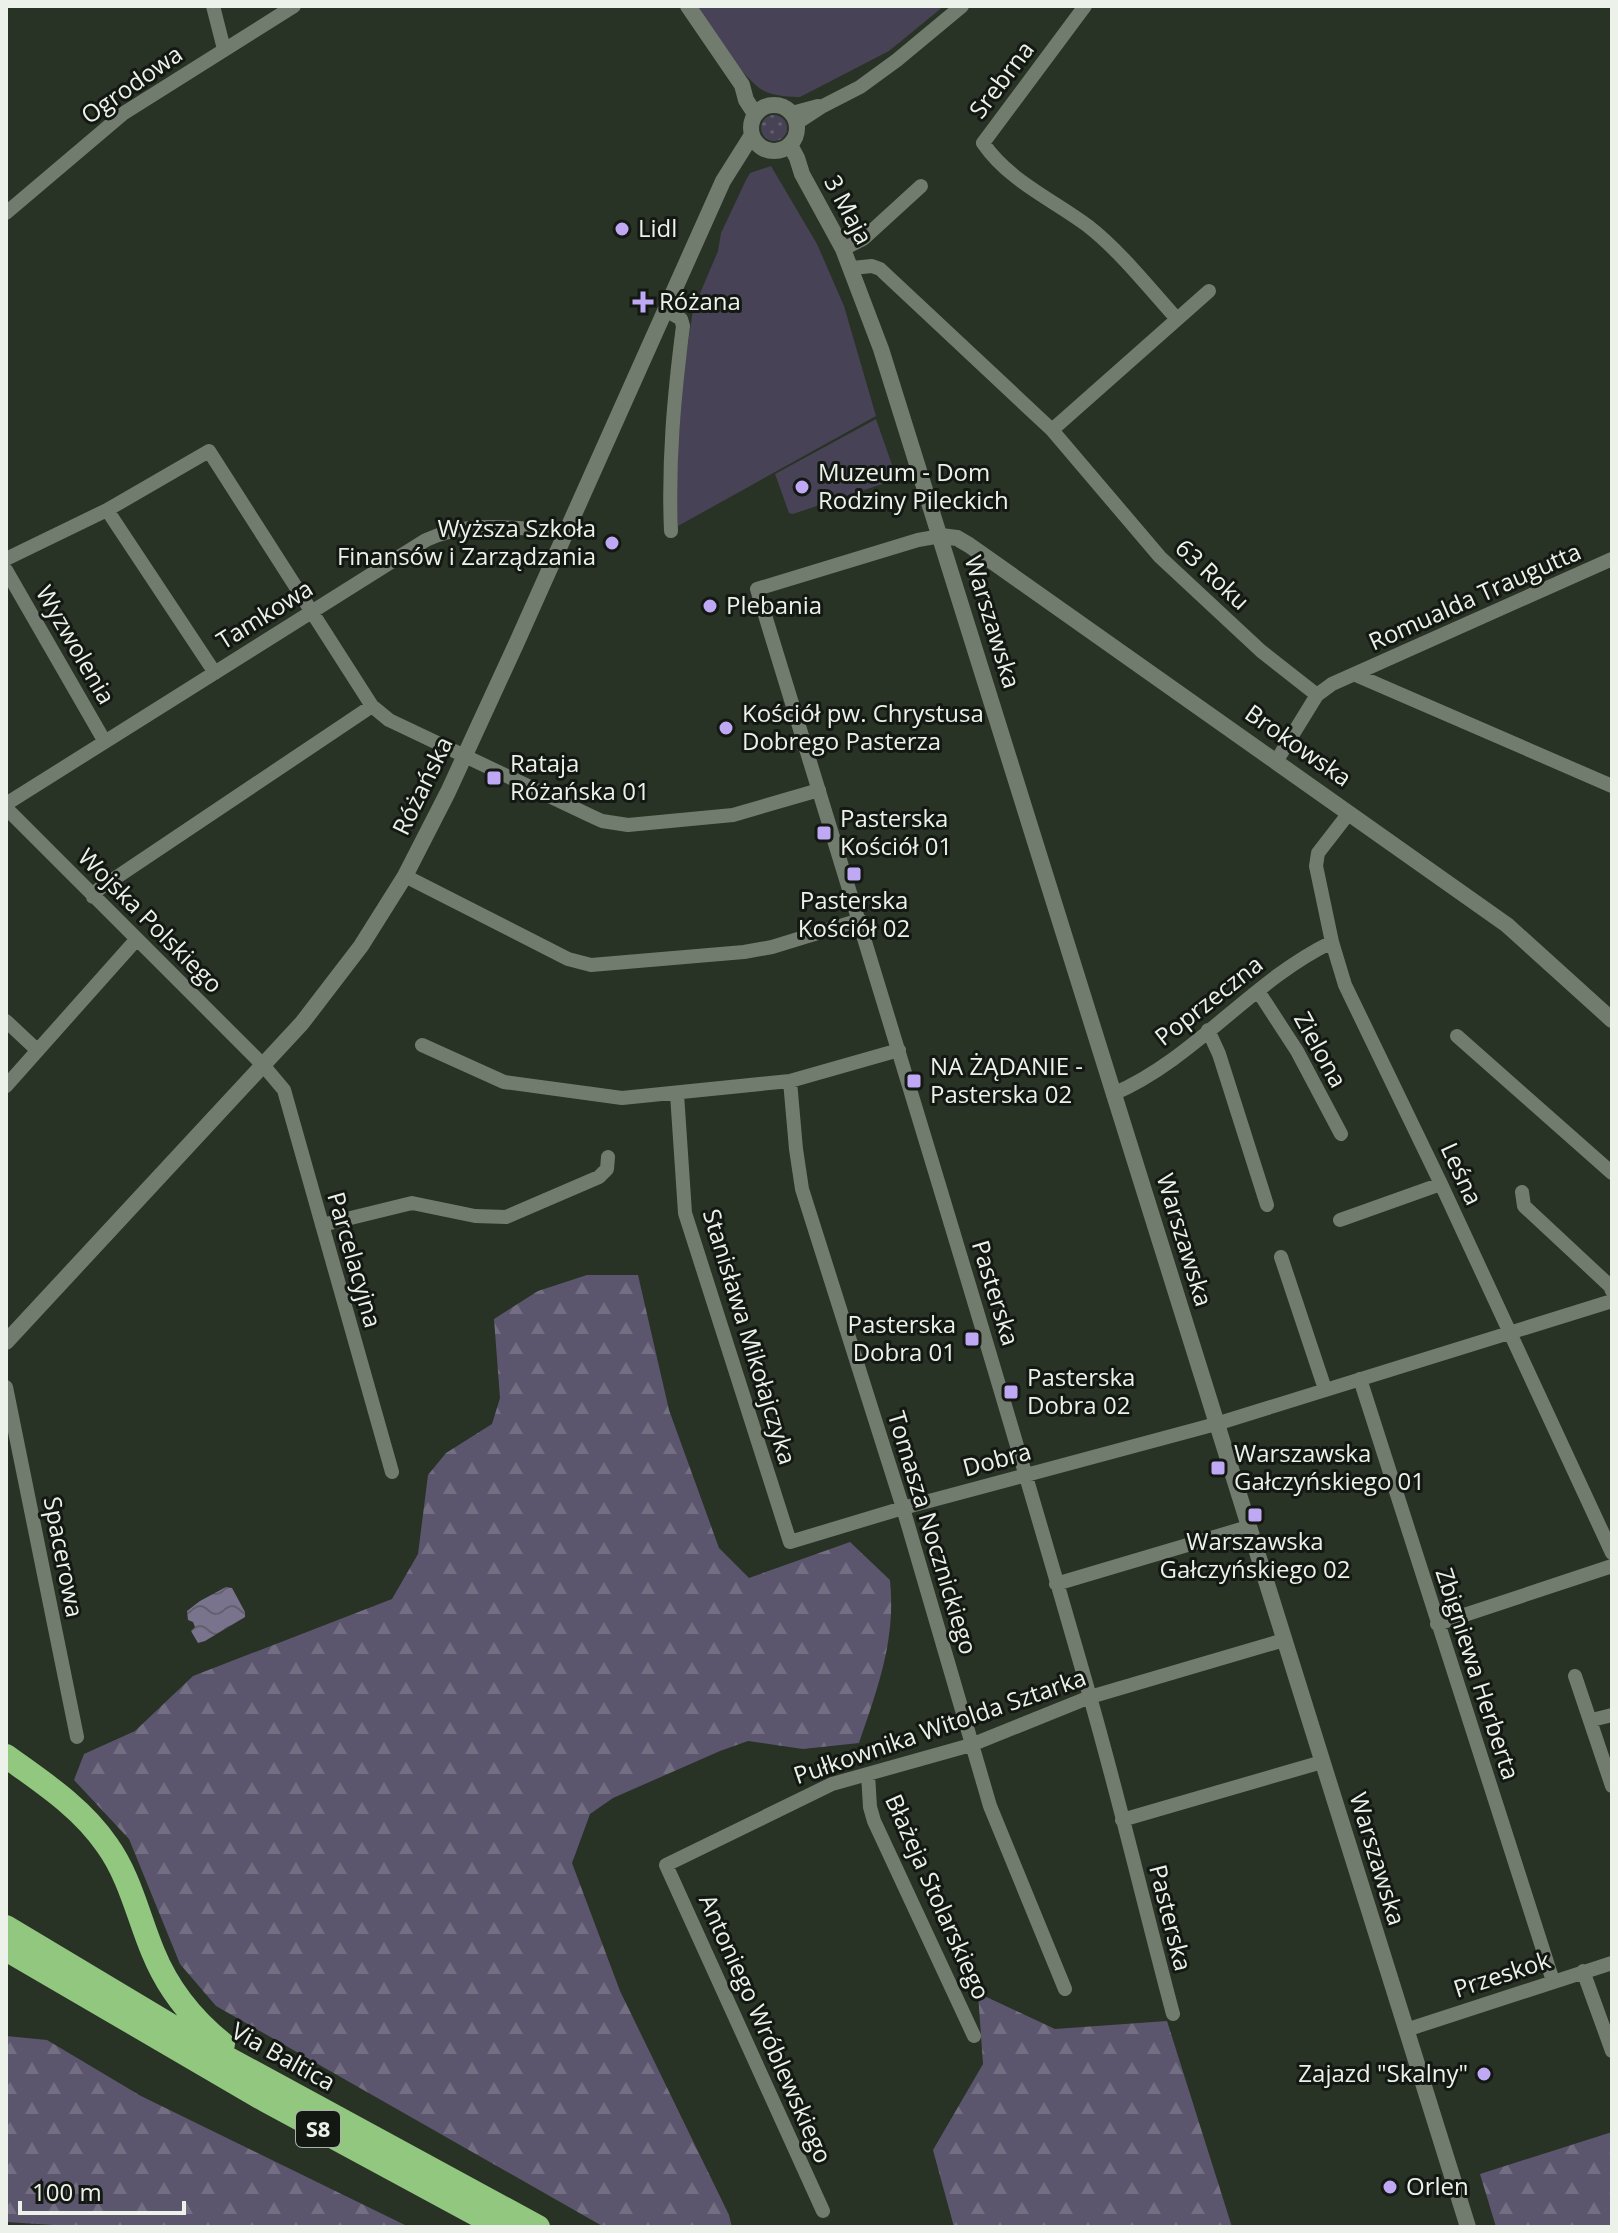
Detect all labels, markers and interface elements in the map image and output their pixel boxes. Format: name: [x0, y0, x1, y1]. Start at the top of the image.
street label: Srebrna: [961, 34, 1041, 125]
street label: Ogrodowa: [74, 37, 189, 131]
street label: 3 Maja: [817, 169, 881, 250]
place label: Lidl: [638, 211, 677, 244]
marker: Lidl: [613, 220, 631, 238]
place label: Różana: [659, 284, 741, 317]
marker: Różana: [634, 293, 652, 311]
place label: Muzeum - Dom Rodziny Pileckich: [818, 455, 1009, 516]
marker: Muzeum - Dom Rodziny Pileckich: [793, 478, 811, 496]
place label: Wyższa Szkoła Finansów i Zarządzania: [337, 511, 596, 572]
street label: 63 Roku: [1169, 531, 1257, 617]
marker: Wyższa Szkoła Finansów i Zarządzania: [603, 534, 621, 552]
street label: Romualda Traugutta: [1363, 534, 1586, 657]
street label: Warszawska: [958, 551, 1029, 692]
street label: Tamkowa: [210, 571, 319, 656]
street label: Wyzwolenia: [29, 579, 124, 710]
place label: Plebania: [726, 588, 822, 621]
marker: Plebania: [701, 597, 719, 615]
place label: Kościół pw. Chrystusa Dobrego Pasterza: [742, 696, 984, 757]
street label: Brokowska: [1239, 696, 1359, 793]
marker: Kościół pw. Chrystusa Dobrego Pasterza: [717, 719, 735, 737]
street label: Różańska: [384, 731, 460, 840]
place label: Rataja Różańska 01: [510, 746, 650, 807]
marker: Rataja Różańska 01: [485, 769, 503, 787]
place label: Pasterska Kościół 01: [840, 801, 952, 862]
marker: Pasterska Kościół 01: [815, 824, 833, 842]
street label: Wojska Polskiego: [71, 840, 231, 1000]
marker: Pasterska Kościół 02: [845, 865, 863, 883]
place label: Pasterska Kościół 02: [798, 883, 910, 944]
street label: Poprzeczna: [1147, 947, 1269, 1053]
street label: Zielona: [1287, 1005, 1356, 1093]
place label: NA ŻĄDANIE - Pasterska 02: [930, 1049, 1083, 1110]
marker: NA ŻĄDANIE - Pasterska 02: [905, 1072, 923, 1090]
street label: Leśna: [1434, 1137, 1491, 1210]
street label: Warszawska: [1150, 1169, 1221, 1310]
street label: Parcelacyjna: [320, 1188, 391, 1331]
street label: Stanisława Mikołajczyka: [696, 1205, 805, 1468]
street label: Pasterska: [965, 1236, 1028, 1349]
place label: Pasterska Dobra 01: [848, 1307, 956, 1368]
marker: Pasterska Dobra 01: [963, 1330, 981, 1348]
place label: Pasterska Dobra 02: [1027, 1360, 1135, 1421]
marker: Pasterska Dobra 02: [1002, 1383, 1020, 1401]
street label: Tomasza Nocznickiego: [881, 1407, 986, 1658]
street label: Dobra: [959, 1434, 1035, 1484]
place label: Warszawska Gałczyńskiego 01: [1234, 1436, 1425, 1497]
marker: Warszawska Gałczyńskiego 01: [1209, 1459, 1227, 1477]
street label: Spacerowa: [37, 1494, 92, 1620]
marker: Warszawska Gałczyńskiego 02: [1246, 1506, 1264, 1524]
place label: Warszawska Gałczyńskiego 02: [1159, 1524, 1351, 1585]
street label: Zbigniewa Herberta: [1429, 1563, 1528, 1784]
street label: Pułkownika Witolda Sztarka: [789, 1660, 1090, 1791]
street label: Błażeja Stolarskiego: [878, 1788, 999, 2004]
street label: Warszawska: [1343, 1788, 1414, 1929]
street label: Pasterska: [1142, 1861, 1201, 1974]
street label: Antoniego Wróblewskiego: [692, 1889, 841, 2168]
street label: Przeskok: [1449, 1942, 1555, 2005]
street label: Via Baltica: [226, 2014, 342, 2098]
place label: Zajazd "Skalny": [1298, 2056, 1468, 2089]
marker: Zajazd "Skalny": [1475, 2065, 1493, 2083]
road number: S8: [296, 2111, 340, 2147]
scale bar: [20, 2165, 184, 2215]
place label: Orlen: [1406, 2169, 1469, 2202]
text: 100 m: [32, 2175, 102, 2208]
marker: Orlen: [1381, 2178, 1399, 2196]

